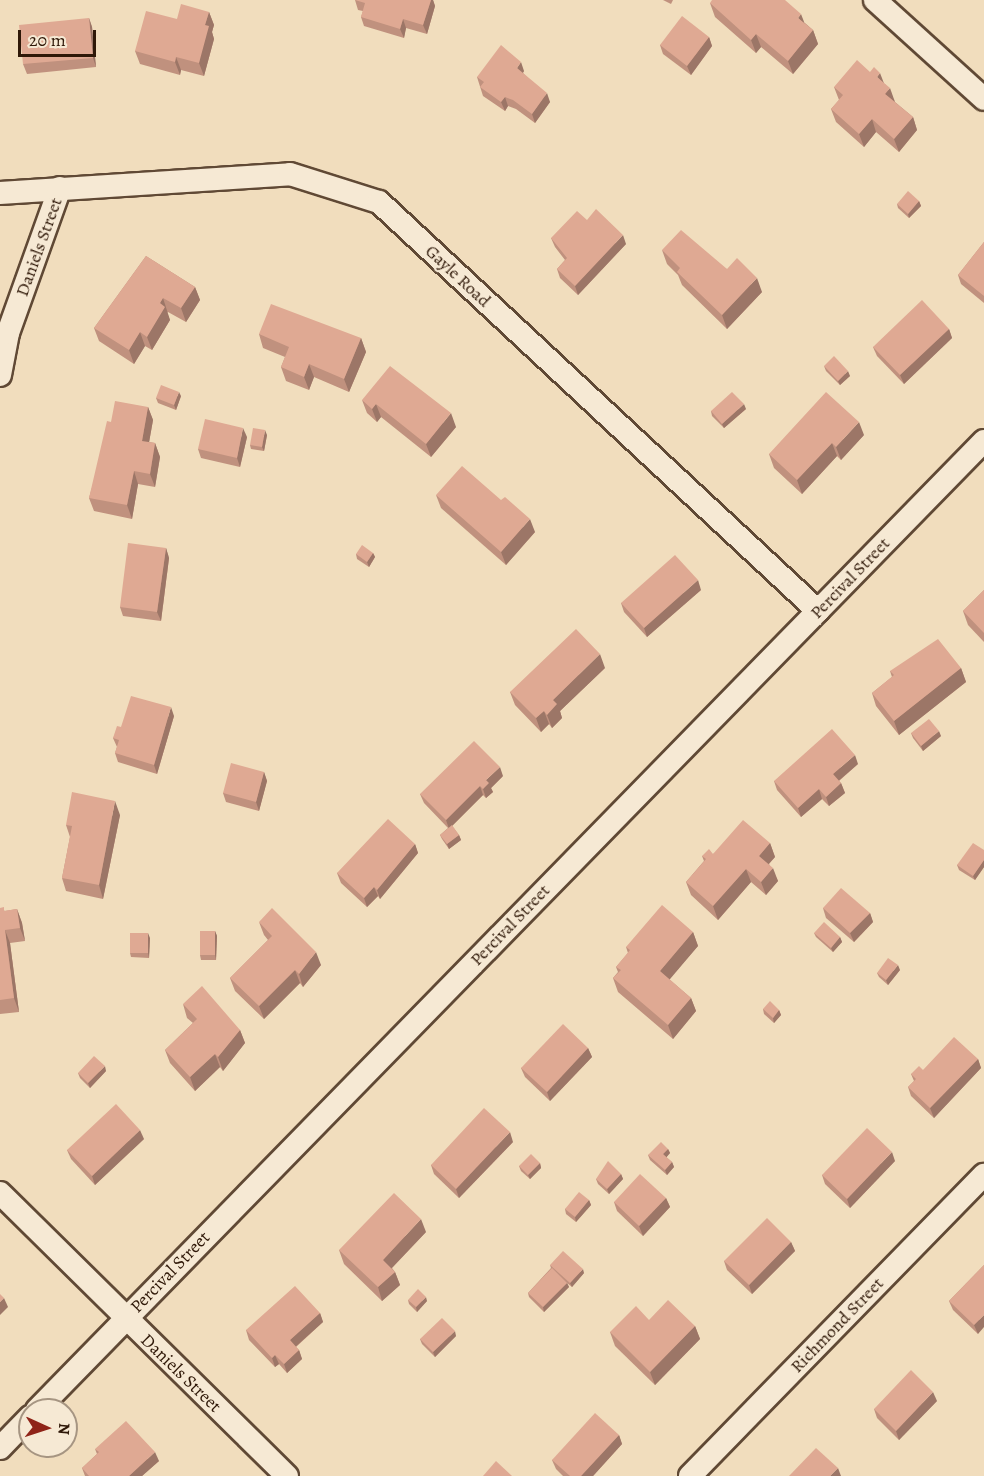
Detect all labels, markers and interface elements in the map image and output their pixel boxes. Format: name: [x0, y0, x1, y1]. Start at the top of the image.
scale bar: [21, 18, 99, 56]
text: 20 m: [29, 28, 66, 52]
street label: Daniels Street: [11, 195, 67, 299]
street label: Gayle Road: [421, 240, 495, 312]
street label: Percival Street: [806, 533, 894, 623]
street label: Percival Street: [466, 880, 554, 970]
street label: Percival Street: [126, 1227, 214, 1317]
street label: Richmond Street: [786, 1273, 888, 1377]
street label: Daniels Street: [136, 1329, 226, 1417]
north arrow: [18, 1398, 78, 1458]
text: N: [53, 1422, 75, 1435]

